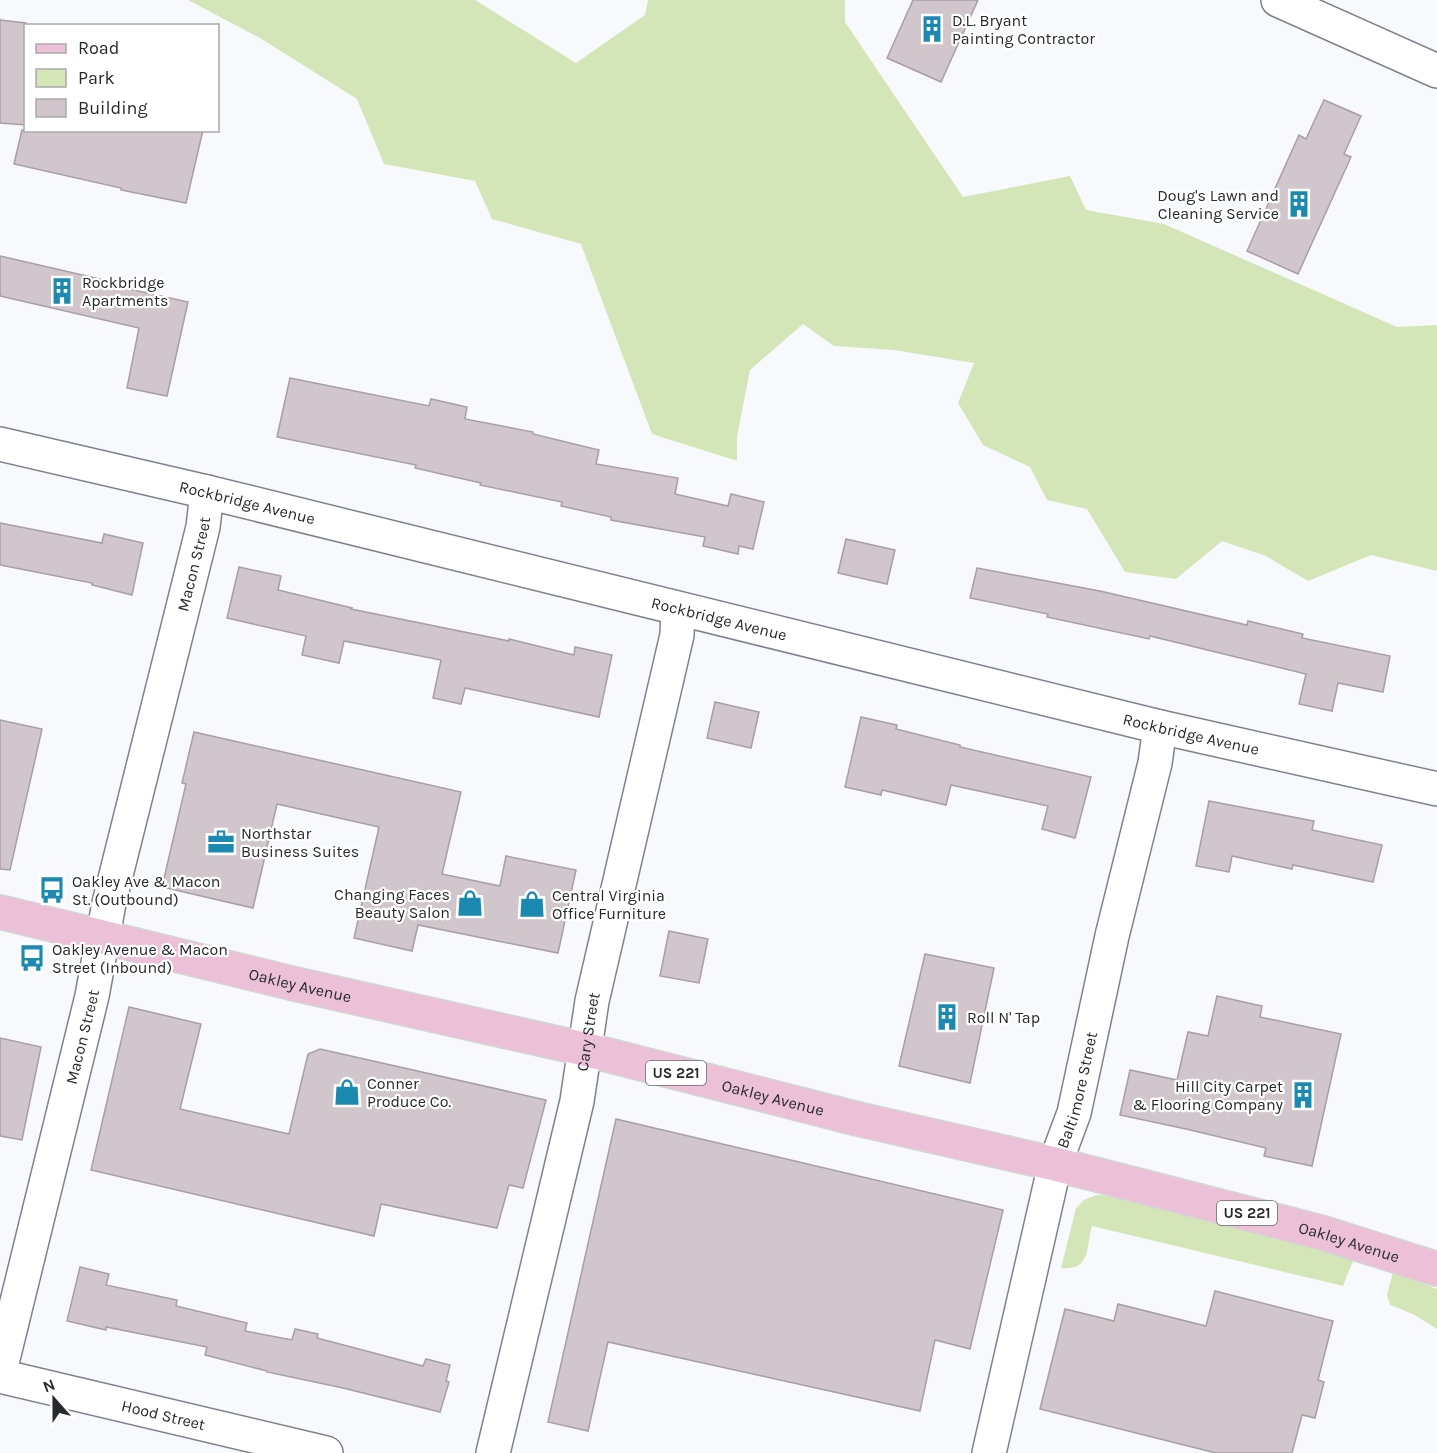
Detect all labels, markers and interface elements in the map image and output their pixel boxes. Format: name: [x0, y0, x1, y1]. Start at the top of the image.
place label: D.L. Bryant Painting Contractor: [952, 11, 1095, 48]
building icon: D.L. Bryant Painting Contractor: [917, 14, 947, 44]
legend: [24, 24, 219, 132]
text: Road: [78, 37, 119, 59]
text: Park: [78, 67, 115, 89]
text: Building: [78, 97, 148, 119]
place label: Doug's Lawn and Cleaning Service: [1157, 186, 1279, 223]
building icon: Doug's Lawn and Cleaning Service: [1284, 189, 1314, 219]
place label: Rockbridge Apartments: [82, 273, 168, 310]
building icon: Rockbridge Apartments: [47, 276, 77, 306]
street label: Rockbridge Avenue: [178, 476, 317, 528]
street label: Macon Street: [173, 516, 214, 613]
street label: Rockbridge Avenue: [649, 592, 789, 644]
street label: Rockbridge Avenue: [1121, 709, 1261, 758]
place label: Northstar Business Suites: [241, 824, 359, 861]
office icon: Northstar Business Suites: [206, 827, 236, 857]
place label: Oakley Ave & Macon St. (Outbound): [72, 872, 220, 909]
bus stop icon: Oakley Ave & Macon St. (Outbound): [37, 875, 67, 905]
place label: Changing Faces Beauty Salon: [334, 885, 450, 922]
place label: Central Virginia Office Furniture: [552, 886, 666, 923]
shop icon: Changing Faces Beauty Salon: [455, 888, 485, 918]
shop icon: Central Virginia Office Furniture: [517, 889, 547, 919]
place label: Oakley Avenue & Macon Street (Inbound): [52, 940, 228, 977]
bus stop icon: Oakley Avenue & Macon Street (Inbound): [17, 943, 47, 973]
street label: Oakley Avenue: [247, 964, 353, 1006]
street label: Macon Street: [61, 988, 102, 1086]
street label: Cary Street: [572, 990, 603, 1072]
building icon: Roll N' Tap: [932, 1002, 962, 1032]
place label: Roll N' Tap: [967, 1008, 1040, 1027]
street label: Baltimore Street: [1052, 1030, 1101, 1151]
road number: US 221: [646, 1061, 706, 1085]
place label: Conner Produce Co.: [367, 1074, 451, 1111]
street label: Oakley Avenue: [720, 1075, 826, 1119]
shop icon: Conner Produce Co.: [332, 1077, 362, 1107]
place label: Hill City Carpet & Flooring Company: [1132, 1077, 1284, 1114]
building icon: Hill City Carpet & Flooring Company: [1288, 1080, 1318, 1110]
road number: US 221: [1217, 1201, 1277, 1225]
street label: Oakley Avenue: [1297, 1217, 1402, 1266]
north arrow: [24, 1369, 84, 1429]
text: N: [40, 1375, 58, 1396]
street label: Hood Street: [120, 1396, 207, 1434]

